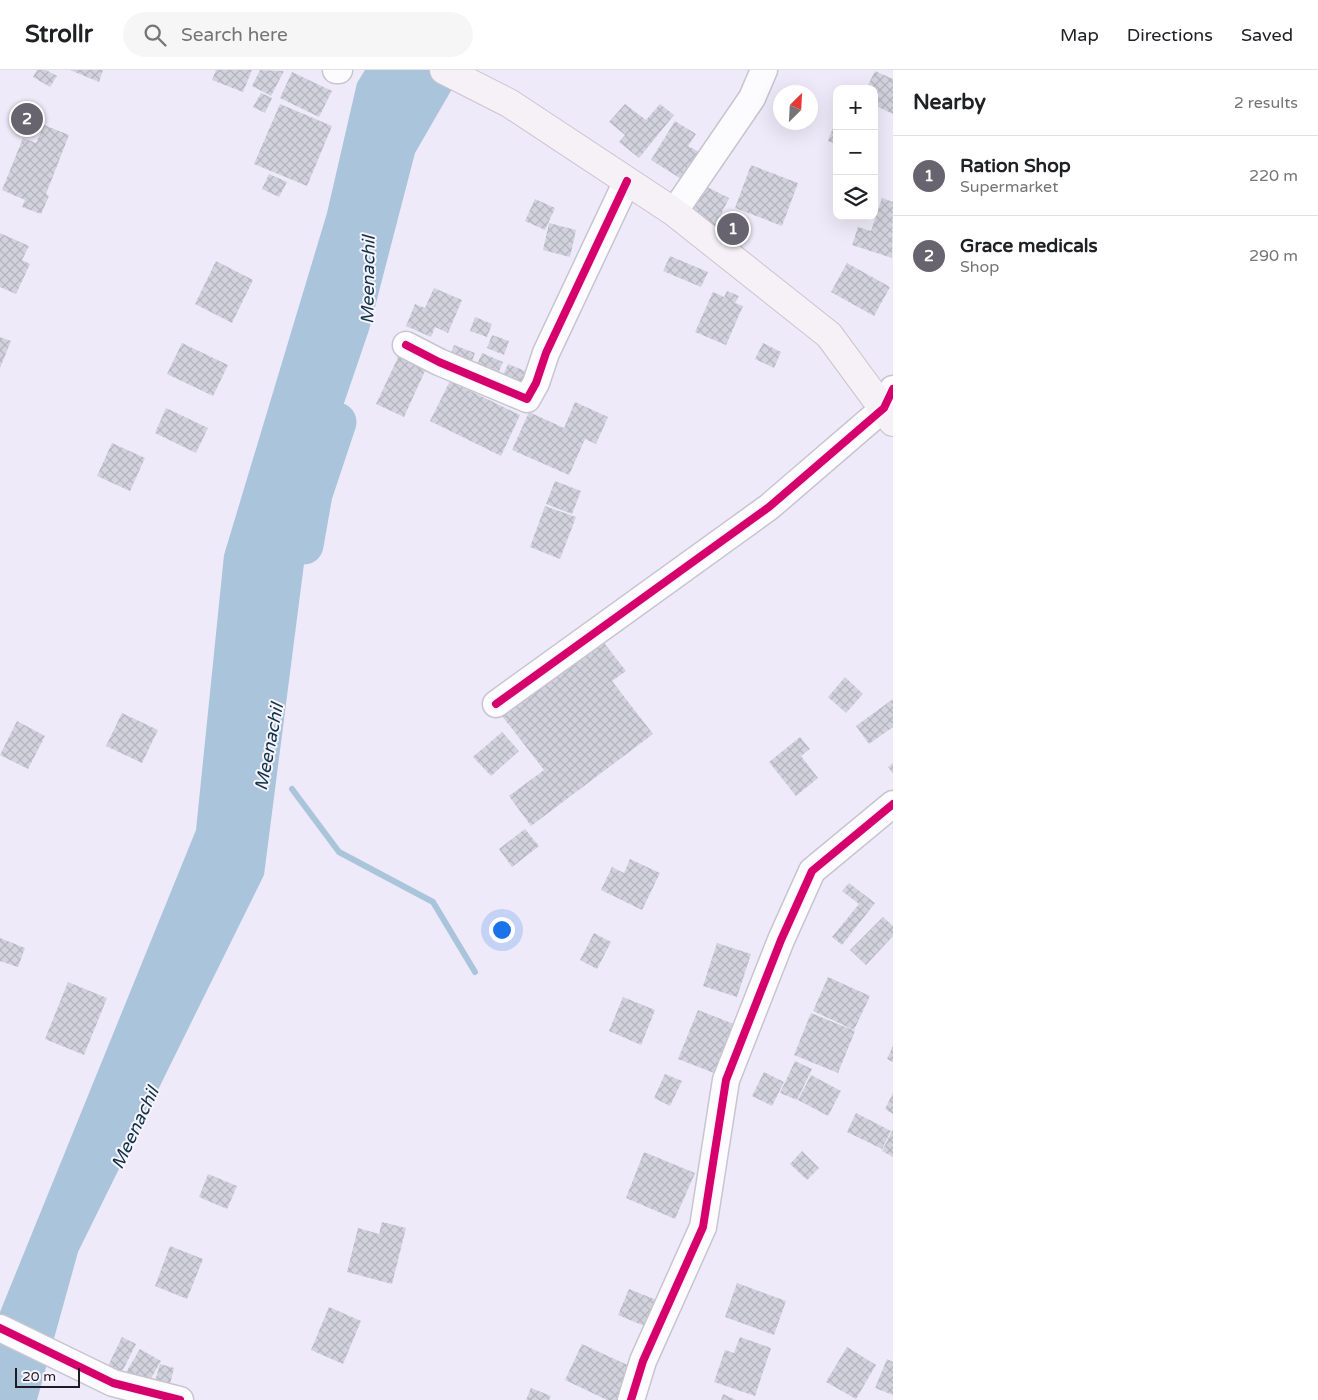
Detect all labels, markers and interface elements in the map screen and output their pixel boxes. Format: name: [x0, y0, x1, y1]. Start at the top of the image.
search box: [123, 12, 473, 57]
text: Strollr: [25, 20, 93, 49]
icon: search: [141, 21, 169, 49]
text: Search here: [181, 24, 288, 46]
text: Map: [1060, 24, 1099, 46]
text: Directions: [1127, 24, 1213, 46]
text: Saved: [1241, 24, 1293, 46]
north arrow: [773, 85, 818, 130]
map controls: [833, 85, 878, 220]
button: +: [833, 85, 878, 130]
text: Nearby: [913, 90, 986, 115]
text: 2 results: [1234, 93, 1298, 113]
pin: 2: [11, 100, 43, 138]
button: −: [833, 130, 878, 175]
text: Ration Shop: [960, 155, 1071, 177]
text: 1: [924, 166, 934, 186]
text: 220 m: [1249, 166, 1298, 186]
button: layers: [833, 175, 878, 220]
text: Supermarket: [960, 177, 1058, 197]
pin: 1: [717, 210, 749, 248]
water label: Meenachil: [356, 233, 380, 324]
text: Grace medicals: [960, 235, 1098, 257]
text: 2: [924, 246, 934, 266]
text: 290 m: [1249, 246, 1298, 266]
text: Shop: [960, 257, 999, 277]
water label: Meenachil: [250, 699, 289, 792]
your location: [489, 917, 515, 943]
water label: Meenachil: [106, 1081, 165, 1173]
scale bar: [15, 1365, 80, 1388]
text: 20 m: [22, 1368, 56, 1385]

